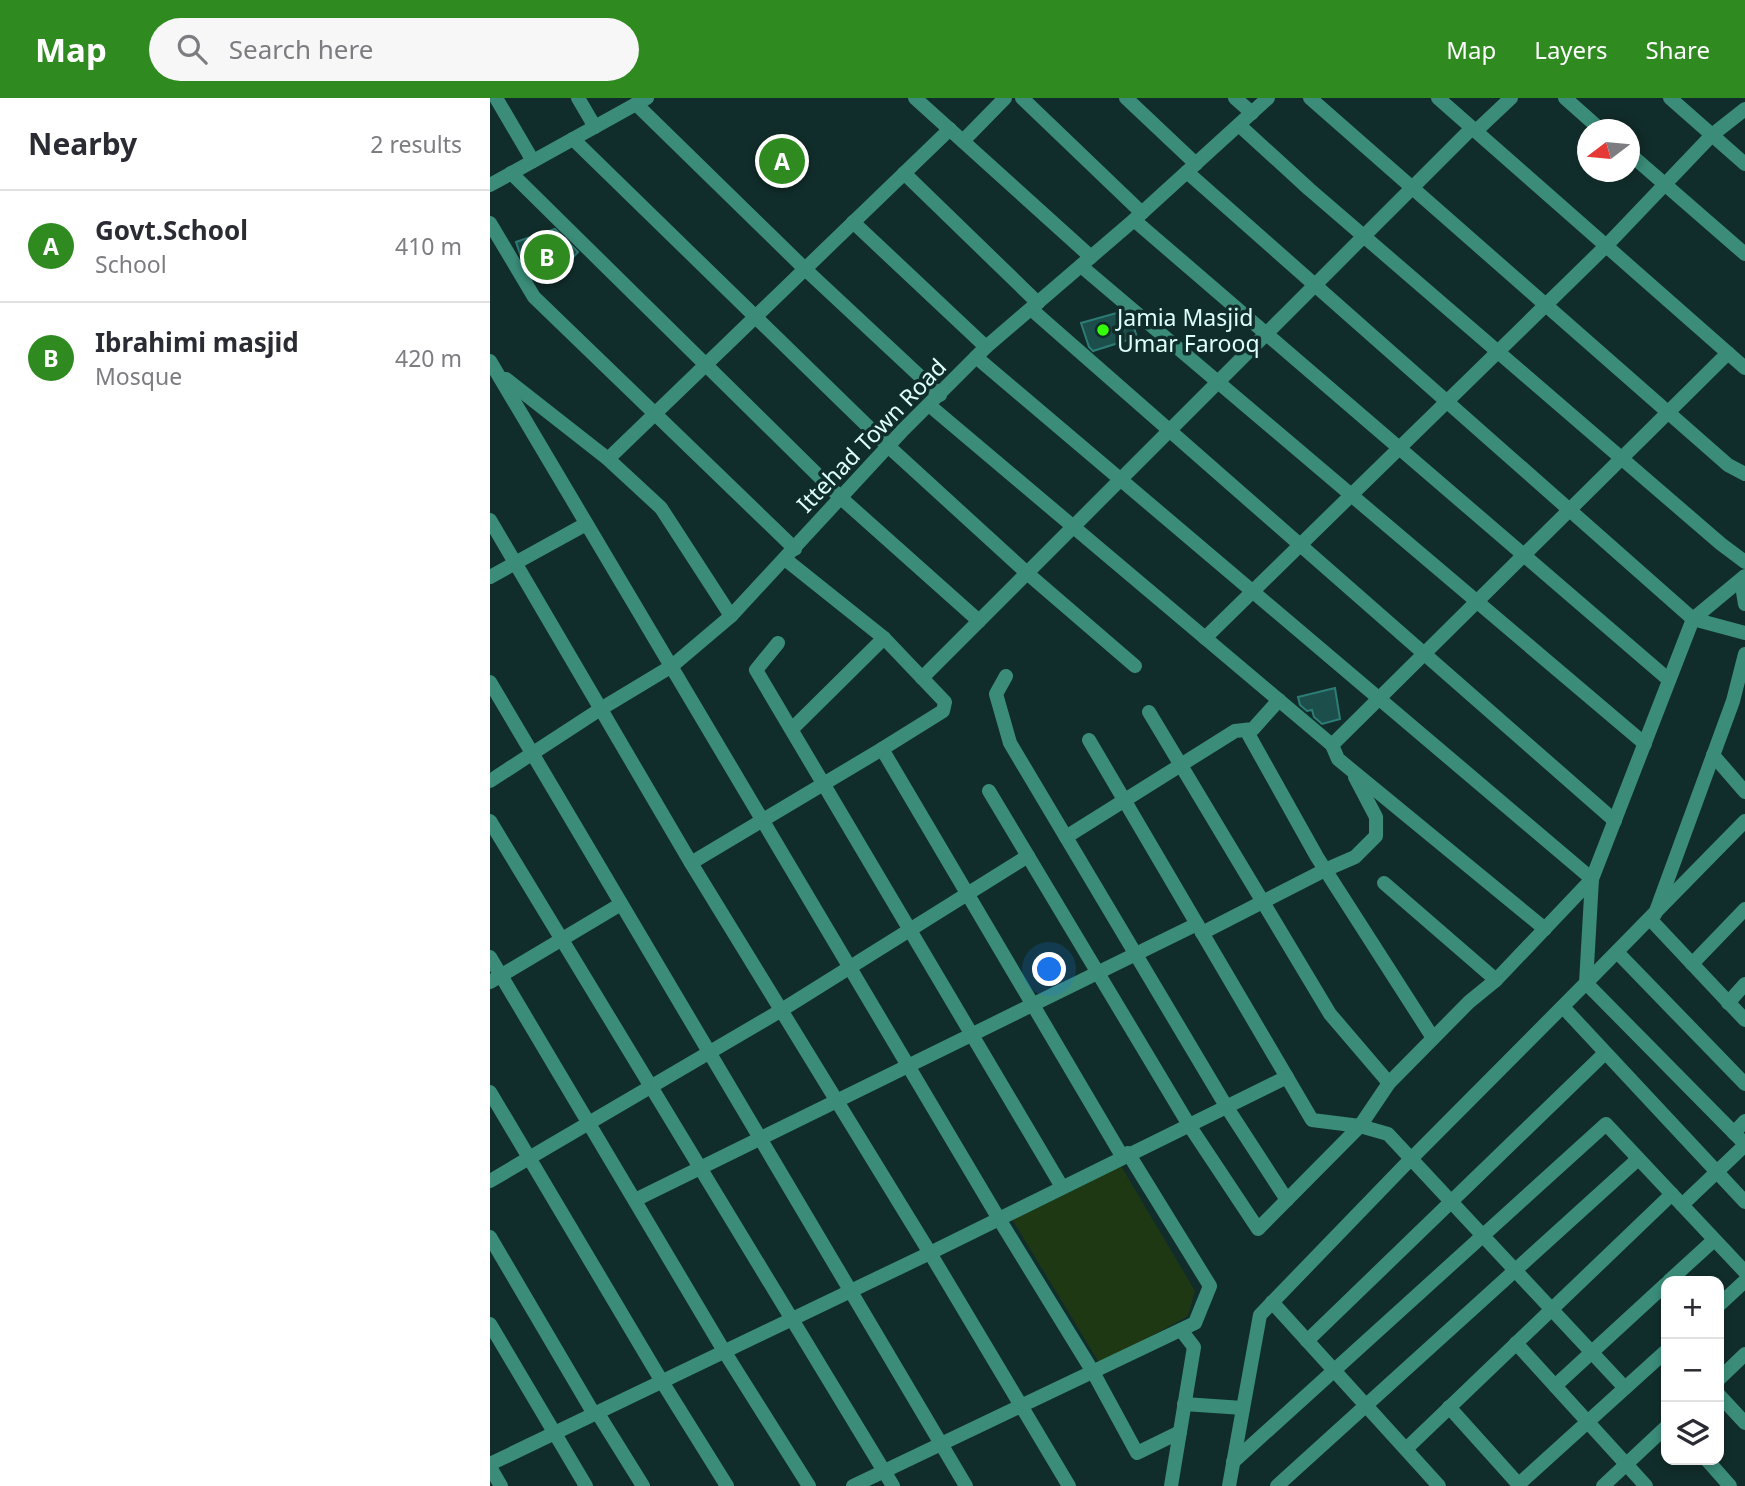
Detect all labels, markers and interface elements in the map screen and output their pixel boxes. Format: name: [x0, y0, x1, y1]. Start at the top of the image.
search box: [149, 18, 639, 81]
text: Map: [35, 27, 107, 72]
icon: search: [173, 30, 211, 68]
text: Search here: [229, 31, 373, 67]
text: Map: [1446, 33, 1496, 66]
text: Layers: [1534, 33, 1608, 66]
text: Share: [1646, 33, 1710, 66]
north arrow: [1577, 119, 1640, 182]
text: Nearby: [28, 123, 137, 164]
text: 2 results: [370, 128, 462, 160]
pin: A: [759, 135, 805, 187]
text: Govt.School: [95, 212, 248, 248]
text: A: [43, 230, 59, 262]
text: 410 m: [395, 230, 462, 262]
pin: B: [524, 231, 570, 283]
text: School: [95, 248, 167, 280]
place label: Jamia Masjid Umar Farooq: [1115, 301, 1260, 359]
marker: Jamia Masjid Umar Farooq: [1095, 322, 1111, 338]
text: Ibrahimi masjid: [95, 324, 299, 360]
text: B: [43, 342, 59, 374]
text: 420 m: [395, 342, 462, 374]
street label: Ittehad Town Road: [789, 351, 953, 519]
text: Mosque: [95, 360, 182, 392]
your location: [1032, 952, 1066, 986]
map controls: [1661, 1276, 1724, 1465]
button: +: [1661, 1276, 1724, 1339]
button: −: [1661, 1339, 1724, 1402]
button: layers: [1661, 1402, 1724, 1465]

